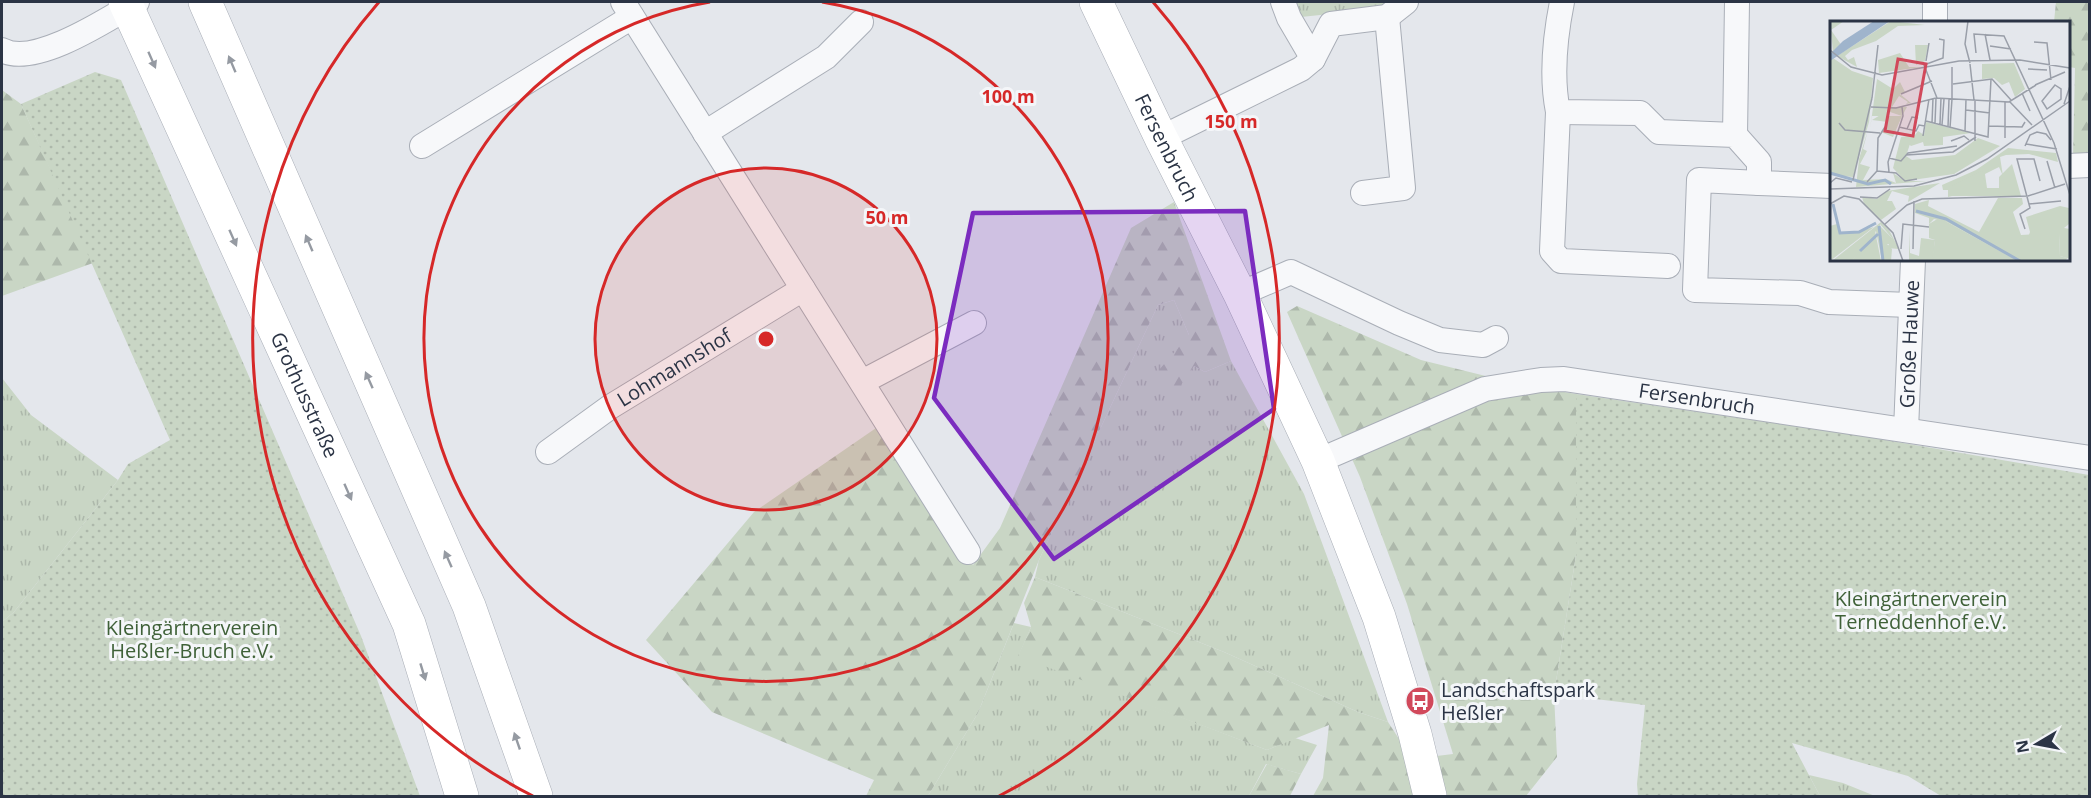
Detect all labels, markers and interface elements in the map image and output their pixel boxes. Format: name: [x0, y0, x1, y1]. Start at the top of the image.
inset map: [1830, 21, 2070, 261]
one-way arrow: [147, 52, 156, 69]
one-way arrow: [227, 55, 237, 73]
text: 100 m: [981, 84, 1035, 108]
street label: Fersenbruch: [1129, 89, 1205, 206]
text: 150 m: [1204, 109, 1258, 133]
text: 50 m: [866, 205, 908, 229]
one-way arrow: [228, 229, 237, 246]
one-way arrow: [304, 234, 314, 252]
street label: Große Hauwe: [1893, 279, 1925, 409]
street label: Lohmannshof: [612, 321, 737, 413]
street label: Grothusstraße: [264, 327, 345, 462]
centre of rings: [756, 329, 776, 349]
one-way arrow: [365, 372, 374, 389]
street label: Fersenbruch: [1637, 376, 1757, 421]
one-way arrow: [344, 483, 353, 500]
one-way arrow: [443, 549, 453, 567]
park label: Kleingärtnerverein Terneddenhof e.V.: [1835, 585, 2007, 635]
park label: Kleingärtnerverein Heßler-Bruch e.V.: [106, 614, 278, 664]
one-way arrow: [419, 663, 428, 681]
place label: Landschaftspark Heßler: [1441, 676, 1595, 726]
bus stop icon: Landschaftspark Heßler: [1404, 685, 1436, 717]
north arrow: [2007, 714, 2067, 774]
one-way arrow: [511, 732, 521, 750]
text: N: [2010, 738, 2034, 755]

